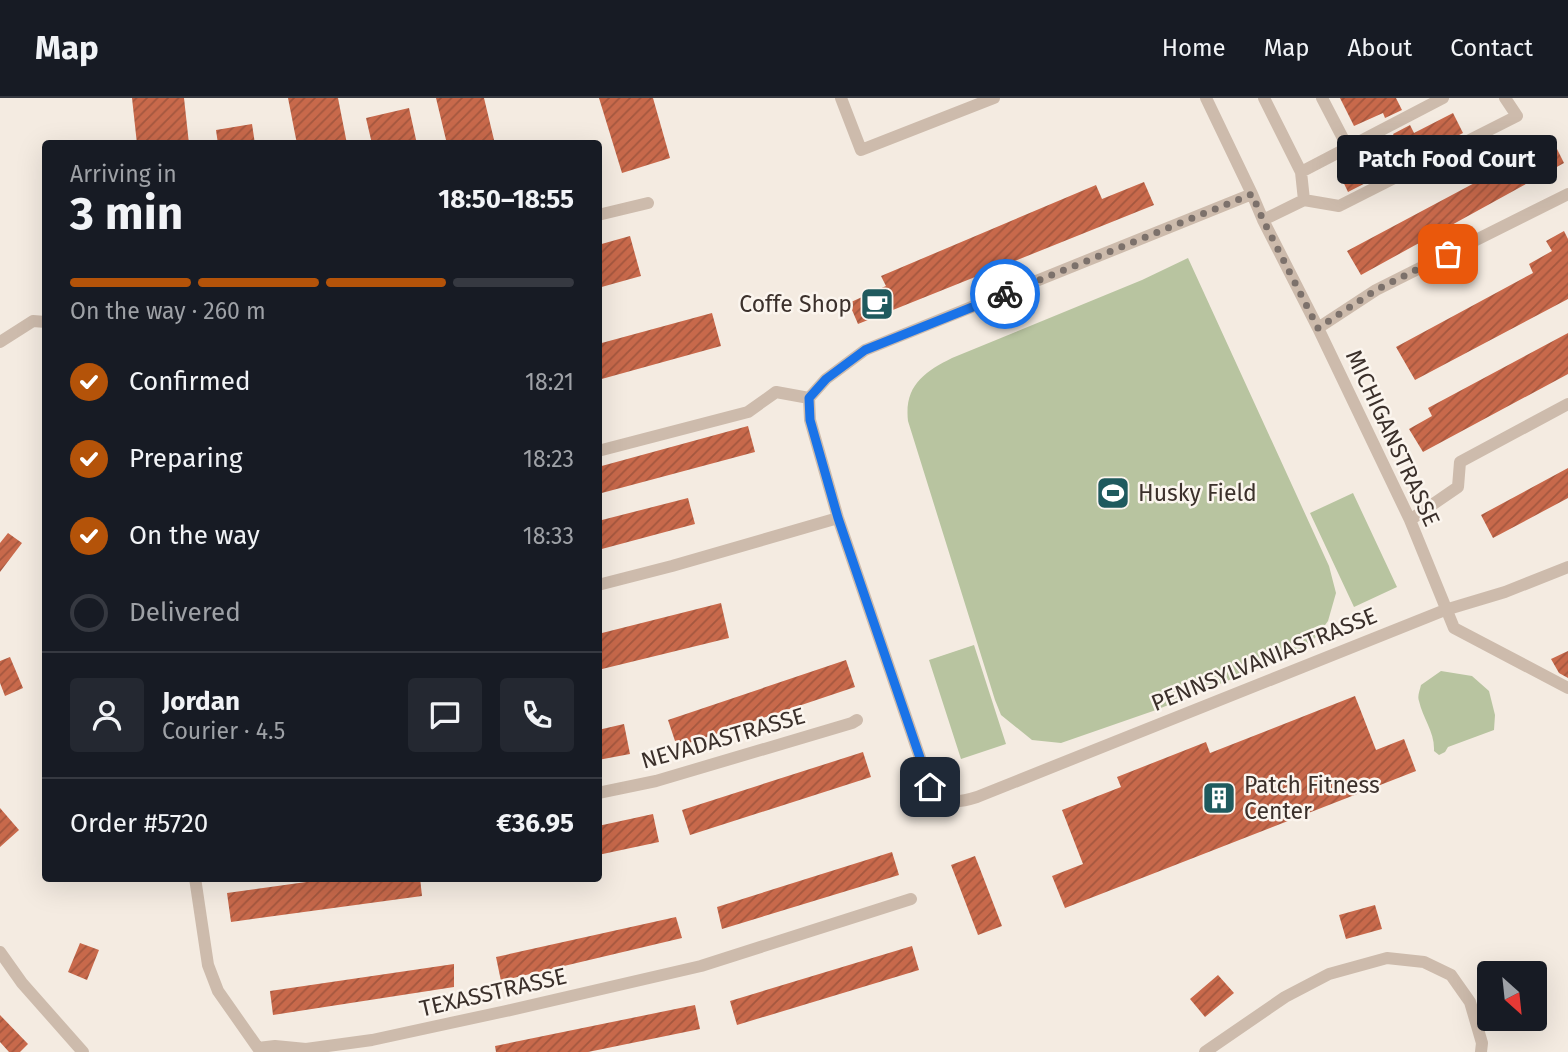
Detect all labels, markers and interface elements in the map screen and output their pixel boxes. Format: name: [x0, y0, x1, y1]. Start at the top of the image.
text: Map: [35, 28, 99, 68]
text: Home: [1162, 34, 1226, 62]
text: Map: [1264, 34, 1310, 62]
text: About: [1348, 34, 1412, 62]
text: Contact: [1450, 34, 1533, 62]
callout: Patch Food Court: [1338, 135, 1558, 184]
text: Patch Food Court: [1358, 145, 1536, 173]
text: Arriving in: [70, 160, 177, 188]
text: 18:50–18:55: [438, 184, 574, 215]
text: 3 min: [70, 186, 183, 241]
pin: [1418, 224, 1478, 284]
icon: bag: [1429, 235, 1467, 273]
courier: [970, 259, 1040, 329]
icon: bike: [986, 275, 1024, 313]
cafe icon: Coffe Shop: [858, 285, 896, 323]
place label: Coffe Shop: [739, 290, 852, 318]
text: On the way · 260 m: [70, 297, 266, 325]
street label: MICHIGANSTRASSE: [1340, 345, 1446, 531]
icon: check: [70, 363, 108, 401]
text: Confirmed: [129, 366, 250, 397]
text: 18:21: [525, 368, 574, 396]
icon: check: [70, 440, 108, 478]
text: Preparing: [129, 443, 242, 474]
text: 18:23: [523, 445, 574, 473]
sports icon: Husky Field: [1094, 474, 1132, 512]
place label: Husky Field: [1138, 479, 1257, 507]
icon: check: [70, 517, 108, 555]
text: On the way: [129, 520, 260, 551]
text: 18:33: [523, 522, 574, 550]
text: Delivered: [129, 597, 241, 628]
street label: PENNSYLVANIASTRASSE: [1147, 601, 1381, 717]
button: person: [70, 678, 144, 752]
button: chat: [408, 678, 482, 752]
button: phone: [500, 678, 574, 752]
text: Jordan: [162, 686, 240, 717]
street label: NEVADASTRASSE: [638, 701, 808, 775]
text: Courier · 4.5: [162, 717, 285, 745]
pin: [900, 757, 960, 817]
icon: home: [911, 768, 949, 806]
place label: Patch Fitness Center: [1244, 771, 1380, 825]
building icon: Patch Fitness Center: [1200, 779, 1238, 817]
text: Order #5720: [70, 808, 208, 839]
text: €36.95: [496, 808, 574, 839]
street label: TEXASSTRASSE: [417, 961, 569, 1023]
north arrow: [1477, 961, 1547, 1031]
map controls: [1477, 961, 1547, 1031]

